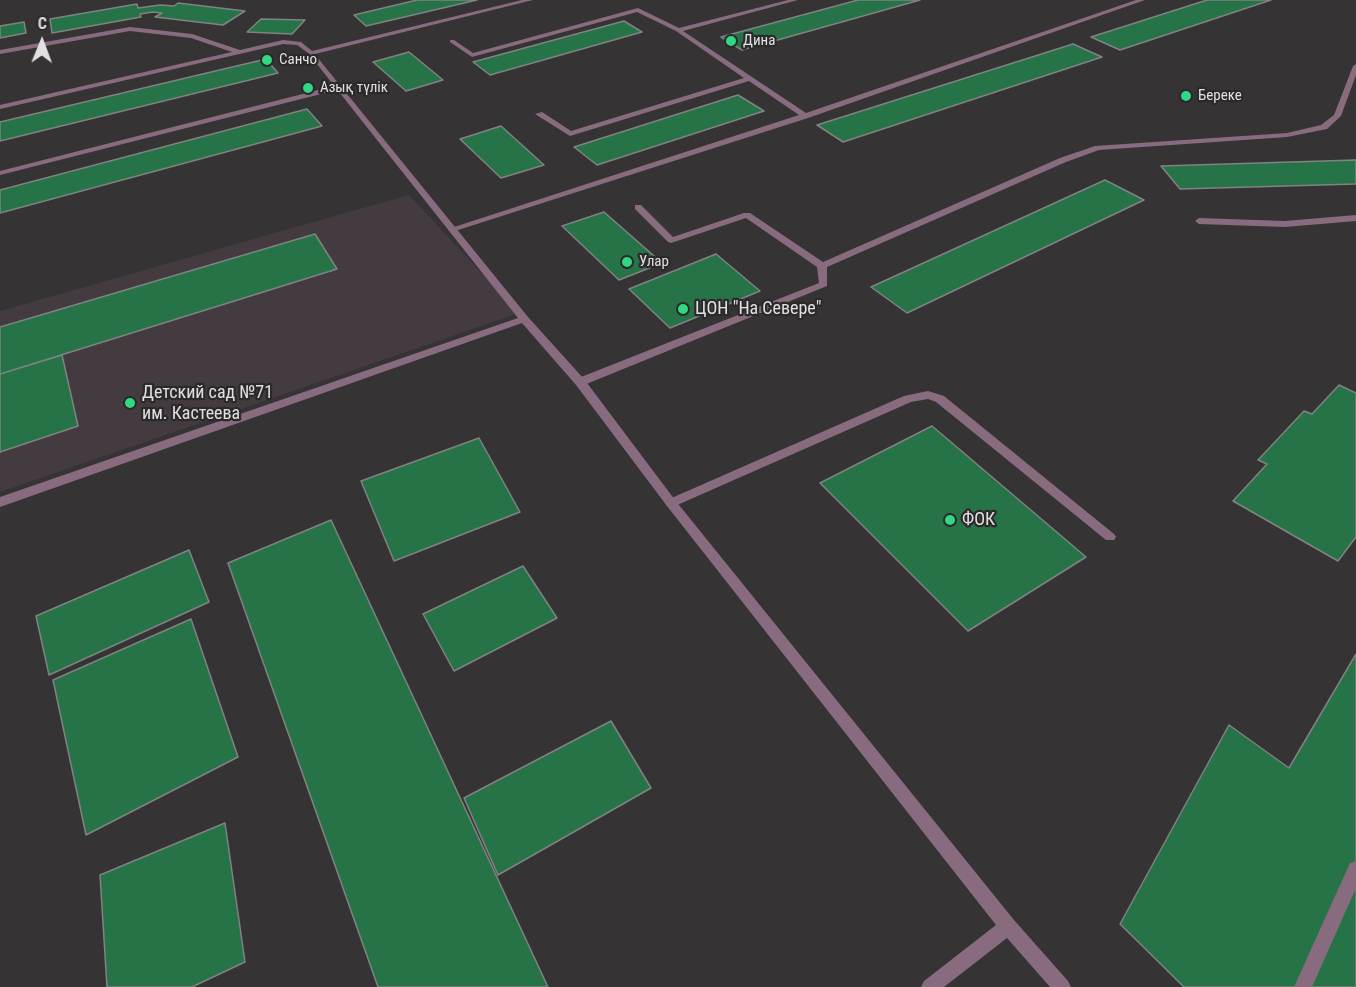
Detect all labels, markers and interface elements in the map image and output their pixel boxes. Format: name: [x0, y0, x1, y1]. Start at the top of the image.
north arrow: [12, 12, 72, 72]
text: С: [38, 14, 47, 33]
place label: Дина: [743, 32, 775, 50]
marker: Дина: [724, 34, 738, 48]
place label: Санчо: [279, 51, 317, 69]
marker: Санчо: [260, 53, 274, 67]
place label: Азық түлік: [320, 79, 388, 97]
marker: Азық түлік: [301, 81, 315, 95]
place label: Береке: [1198, 87, 1242, 105]
marker: Береке: [1179, 89, 1193, 103]
place label: Улар: [639, 253, 669, 271]
marker: Улар: [620, 255, 634, 269]
place label: ЦОН "На Севере": [695, 298, 821, 320]
marker: ЦОН "На Севере": [676, 302, 690, 316]
place label: Детский сад №71 им. Кастеева: [142, 382, 273, 424]
marker: Детский сад №71 им. Кастеева: [123, 396, 137, 410]
place label: ФОК: [962, 509, 995, 531]
marker: ФОК: [943, 513, 957, 527]

